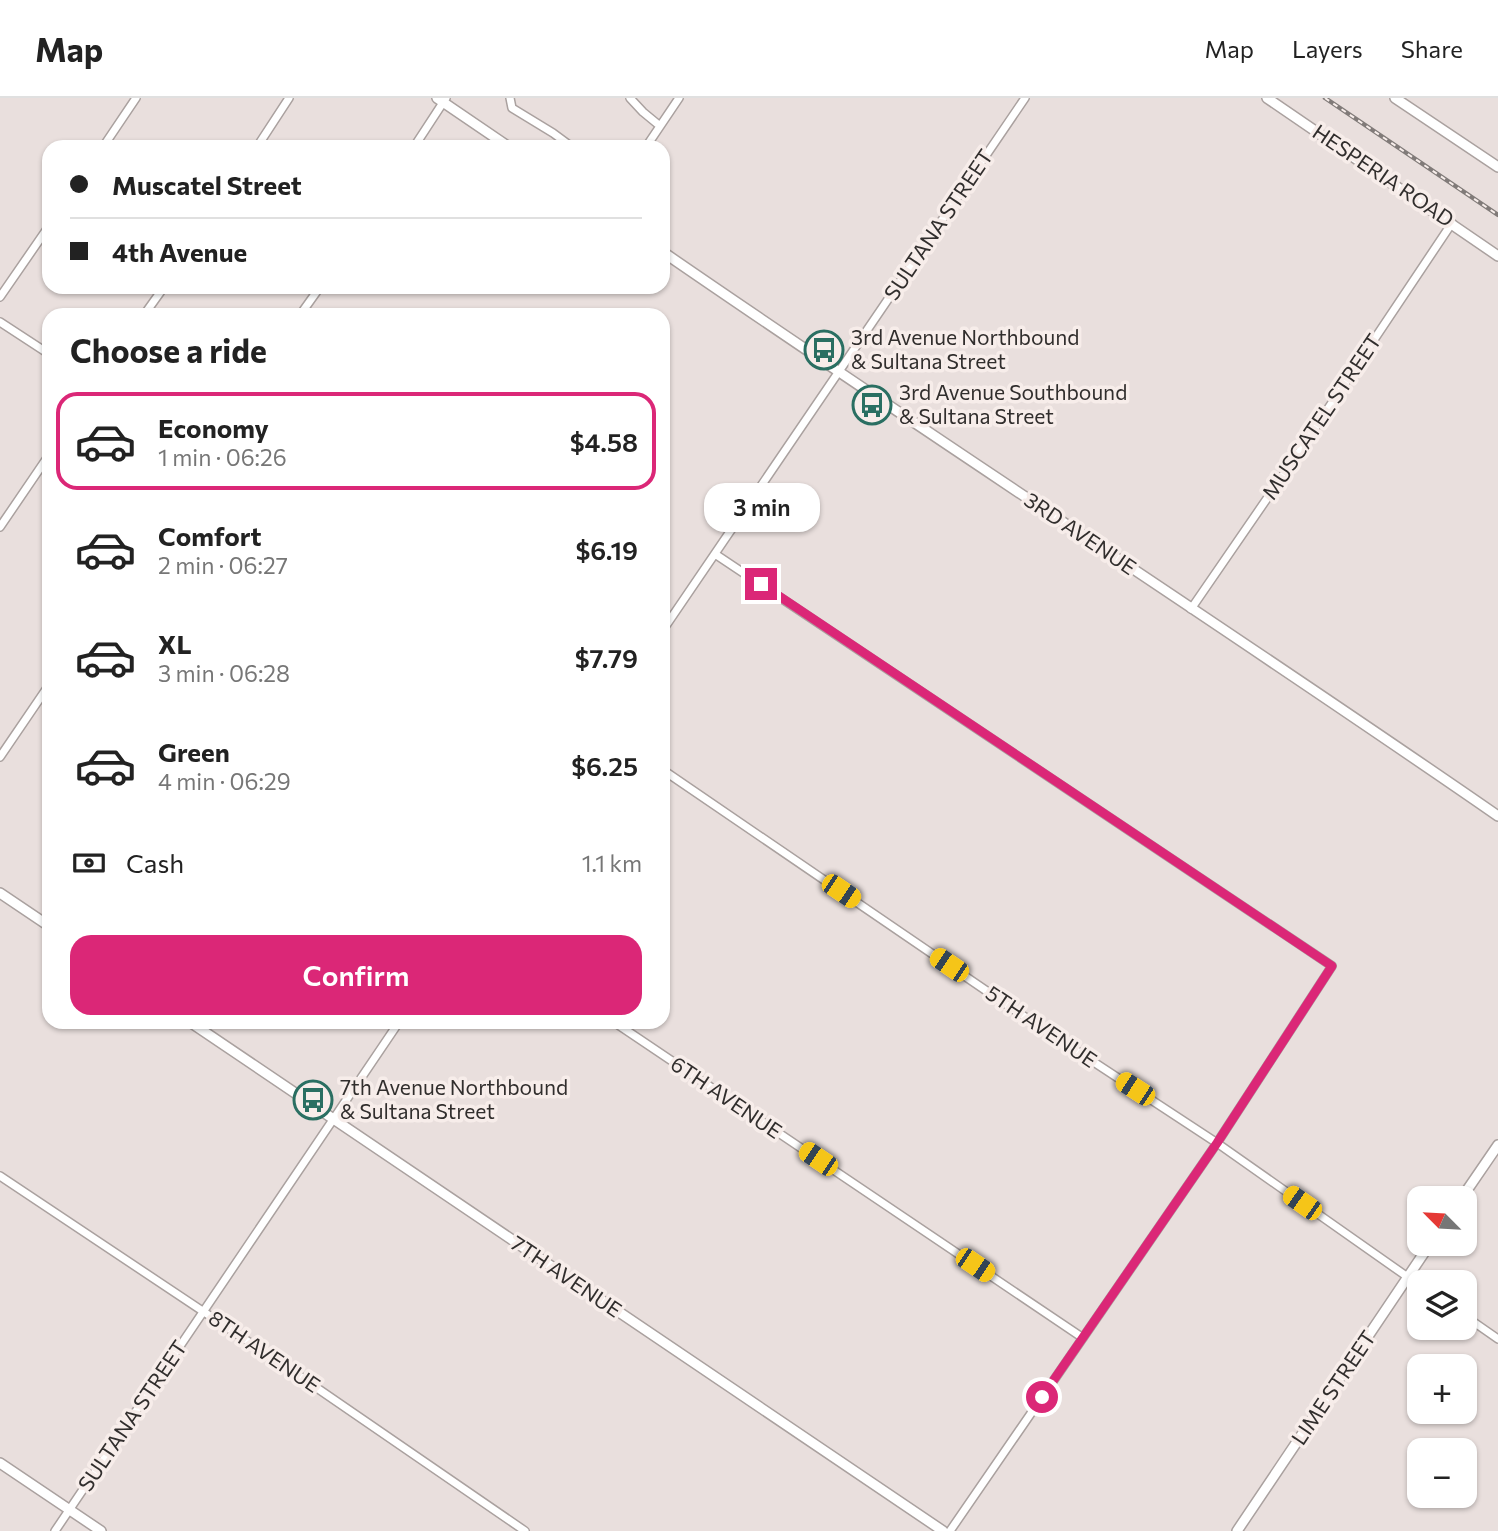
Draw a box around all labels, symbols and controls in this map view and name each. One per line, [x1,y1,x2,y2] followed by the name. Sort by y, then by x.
[35,28,103,69] text: Map
[1205,34,1254,63] text: Map
[1292,34,1363,63] text: Layers
[1401,34,1463,63] text: Share
[1309,118,1459,231] street label: HESPERIA ROAD
[878,144,997,304] street label: SULTANA STREET
[112,169,302,200] text: Muscatel Street
[112,236,247,267] text: 4th Avenue
[851,324,1079,373] place label: 3rd Avenue Northbound & Sultana Street
[803,329,845,371] bus stop icon: 3rd Avenue Northbound & Sultana Street
[1256,329,1386,504] street label: MUSCATEL STREET
[70,330,267,370] text: Choose a ride
[899,379,1127,428] place label: 3rd Avenue Southbound & Sultana Street
[851,384,893,426] bus stop icon: 3rd Avenue Southbound & Sultana Street
[74,410,137,473] icon: car
[158,412,269,443] text: Economy
[570,426,638,457] text: $4.58
[158,443,287,471] text: 1 min · 06:26
[703,482,819,532] callout: 3 min
[1020,486,1141,579] street label: 3RD AVENUE
[733,493,791,521] text: 3 min
[74,518,137,581] icon: car
[158,520,261,551] text: Comfort
[575,534,638,565] text: $6.19
[158,551,288,579] text: 2 min · 06:27
[745,568,777,600] route end
[74,626,137,689] icon: car
[158,628,192,659] text: XL
[575,642,638,673] text: $7.79
[158,659,290,687] text: 3 min · 06:28
[74,734,137,797] icon: car
[158,736,230,767] text: Green
[571,750,638,781] text: $6.25
[158,767,291,795] text: 4 min · 06:29
[70,844,108,882] icon: cash
[126,847,184,878] text: Cash
[582,849,642,877] text: 1.1 km
[818,871,865,911] car
[70,935,642,1015] button: Confirm
[926,945,973,985] car
[982,980,1102,1072] street label: 5TH AVENUE
[667,1050,787,1143] street label: 6TH AVENUE
[1112,1069,1159,1109] car
[340,1074,568,1123] place label: 7th Avenue Northbound & Sultana Street
[292,1079,334,1121] bus stop icon: 7th Avenue Northbound & Sultana Street
[795,1139,842,1179] car
[1279,1182,1326,1224] car
[1407,1186,1477,1256] north arrow
[1407,1186,1477,1508] map controls
[507,1230,627,1322] street label: 7TH AVENUE
[952,1245,999,1285] car
[1407,1270,1477,1340] button: layers
[204,1304,325,1397] street label: 8TH AVENUE
[1285,1325,1380,1449] street label: LIME STREET
[72,1335,191,1495] street label: SULTANA STREET
[1407,1354,1477,1424] button: +
[1026,1381,1058,1413] route start
[1407,1438,1477,1508] button: −

